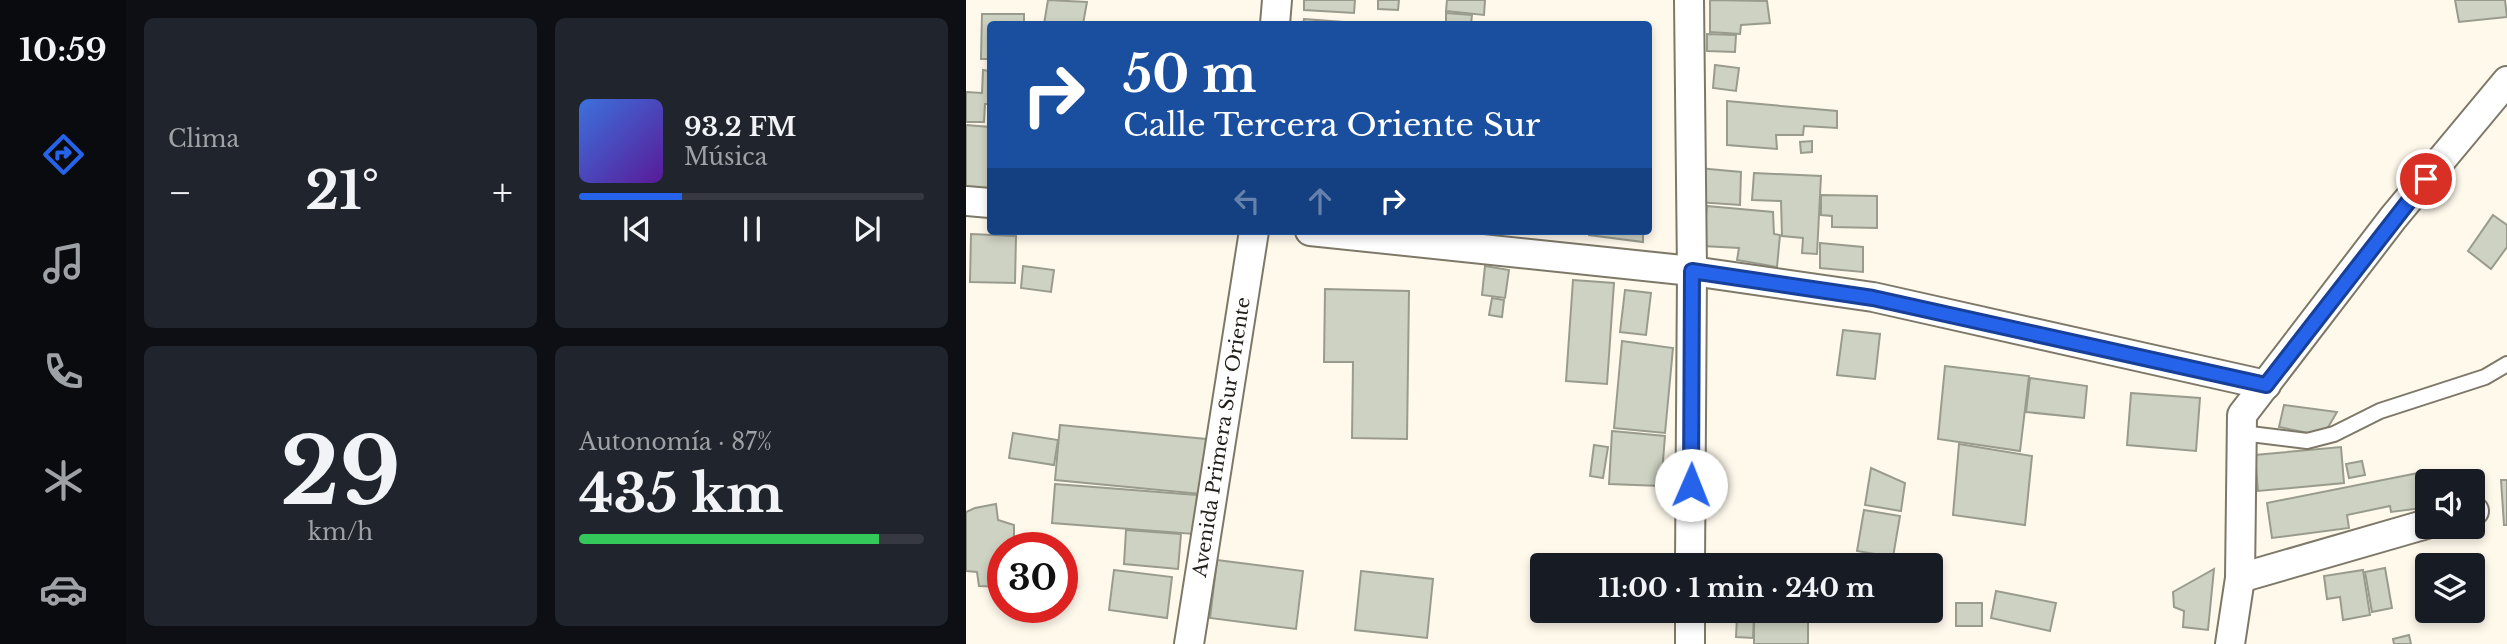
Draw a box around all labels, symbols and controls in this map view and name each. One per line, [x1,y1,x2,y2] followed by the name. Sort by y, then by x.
[19,30,107,70] text: 10:59
[1123,44,1256,105] text: 50 m
[1008,49,1099,140] icon: right
[1123,105,1540,145] text: Calle Tercera Oriente Sur
[684,111,796,143] text: 93.2 FM
[168,125,239,153] text: Clima
[39,130,88,179] icon: directions
[684,143,767,171] text: Música
[2396,149,2456,209] pin
[305,159,379,223] text: 21°
[2407,160,2445,198] icon: arrive
[168,169,192,216] text: −
[492,169,513,216] text: +
[1228,182,1266,220] icon: left
[1301,182,1339,220] icon: ahead
[1374,182,1412,220] icon: right
[618,210,656,248] icon: previous
[733,210,771,248] icon: pause
[848,210,886,248] icon: next
[39,239,88,288] icon: music
[1188,295,1255,580] street label: Avenida Primera Sur Oriente
[39,347,88,396] icon: phone
[280,416,401,529] text: 29
[579,428,772,456] text: Autonomía · 87%
[1654,448,1728,522] position arrow
[39,456,88,505] icon: climate
[579,462,783,526] text: 435 km
[2415,469,2485,623] map controls
[2415,469,2485,539] button: sound
[308,518,373,546] text: km/h
[987,532,1078,623] speed limit sign: 30
[2415,553,2485,623] button: layers
[39,565,88,614] icon: car
[1598,572,1875,604] text: 11:00 · 1 min · 240 m

